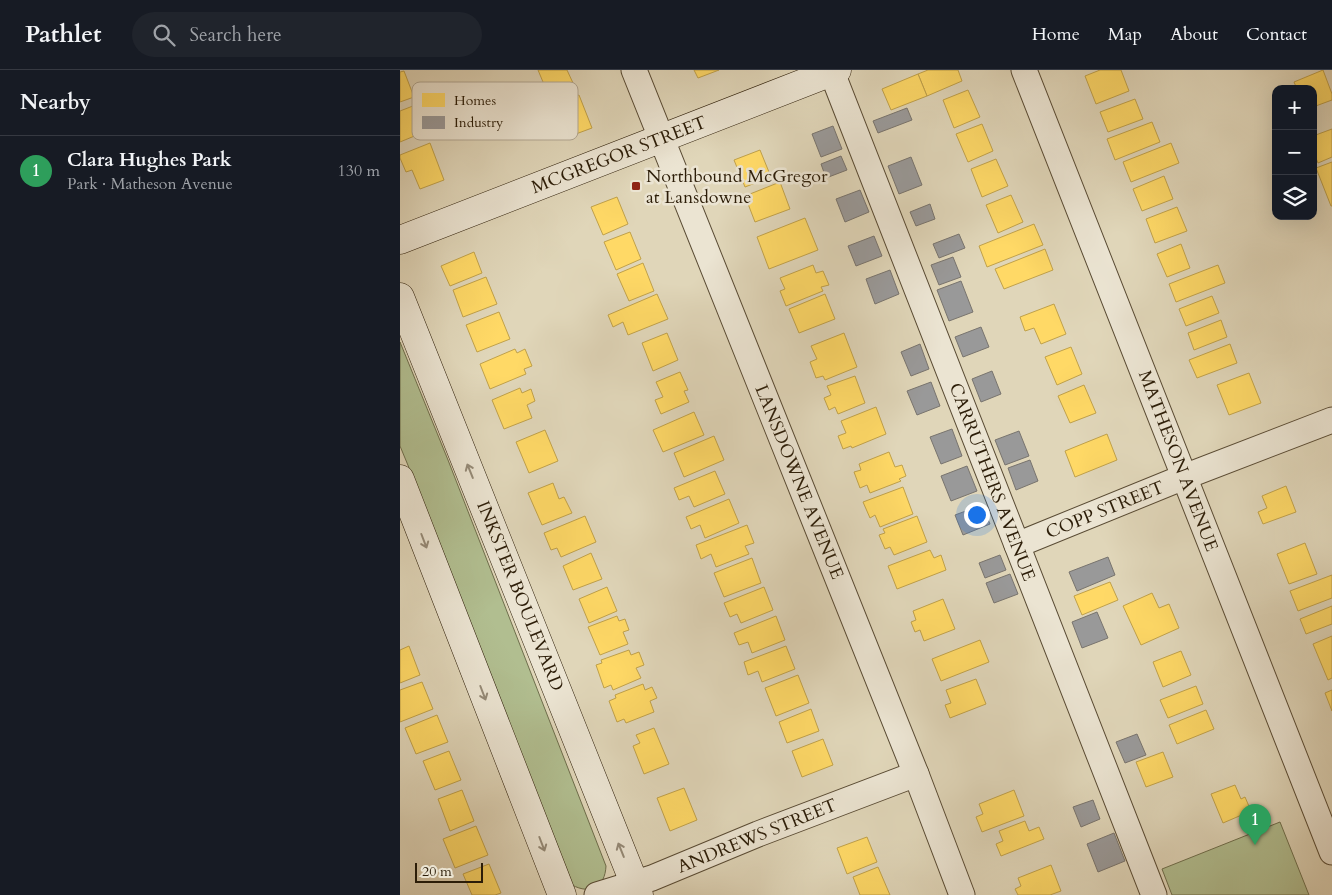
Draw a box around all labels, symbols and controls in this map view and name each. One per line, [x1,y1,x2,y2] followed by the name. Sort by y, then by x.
[132,12,482,57] search box
[25,18,102,51] text: Pathlet
[150,21,178,49] icon: search
[190,22,282,48] text: Search here
[1032,22,1080,47] text: Home
[1108,22,1142,47] text: Map
[1170,22,1218,47] text: About
[1246,22,1307,47] text: Contact
[412,82,578,140] legend
[1272,85,1317,220] map controls
[1272,85,1317,130] button: +
[20,88,91,117] text: Nearby
[454,91,496,110] text: Homes
[528,110,710,200] street label: MCGREGOR STREET
[454,113,504,132] text: Industry
[1272,130,1317,175] button: −
[67,147,232,173] text: Clara Hughes Park
[32,160,40,182] text: 1
[338,160,380,182] text: 130 m
[646,164,828,210] place label: Northbound McGregor at Lansdowne
[67,173,233,195] text: Park · Matheson Avenue
[1272,175,1317,220] button: layers
[630,180,642,192] marker: Northbound McGregor at Lansdowne
[1132,367,1224,555] street label: MATHESON AVENUE
[943,379,1041,585] street label: CARRUTHERS AVENUE
[749,381,849,583] street label: LANSDOWNE AVENUE
[464,464,474,479] one-way arrow
[1042,475,1168,545] street label: COPP STREET
[470,497,570,695] street label: INKSTER BOULEVARD
[964,502,990,528] your location
[420,533,429,548] one-way arrow
[479,685,488,700] one-way arrow
[673,793,841,879] street label: ANDREWS STREET
[1239,804,1271,845] pin: 1
[538,836,547,851] one-way arrow
[616,842,625,858] one-way arrow
[415,860,482,883] scale bar
[422,862,452,881] text: 20 m

